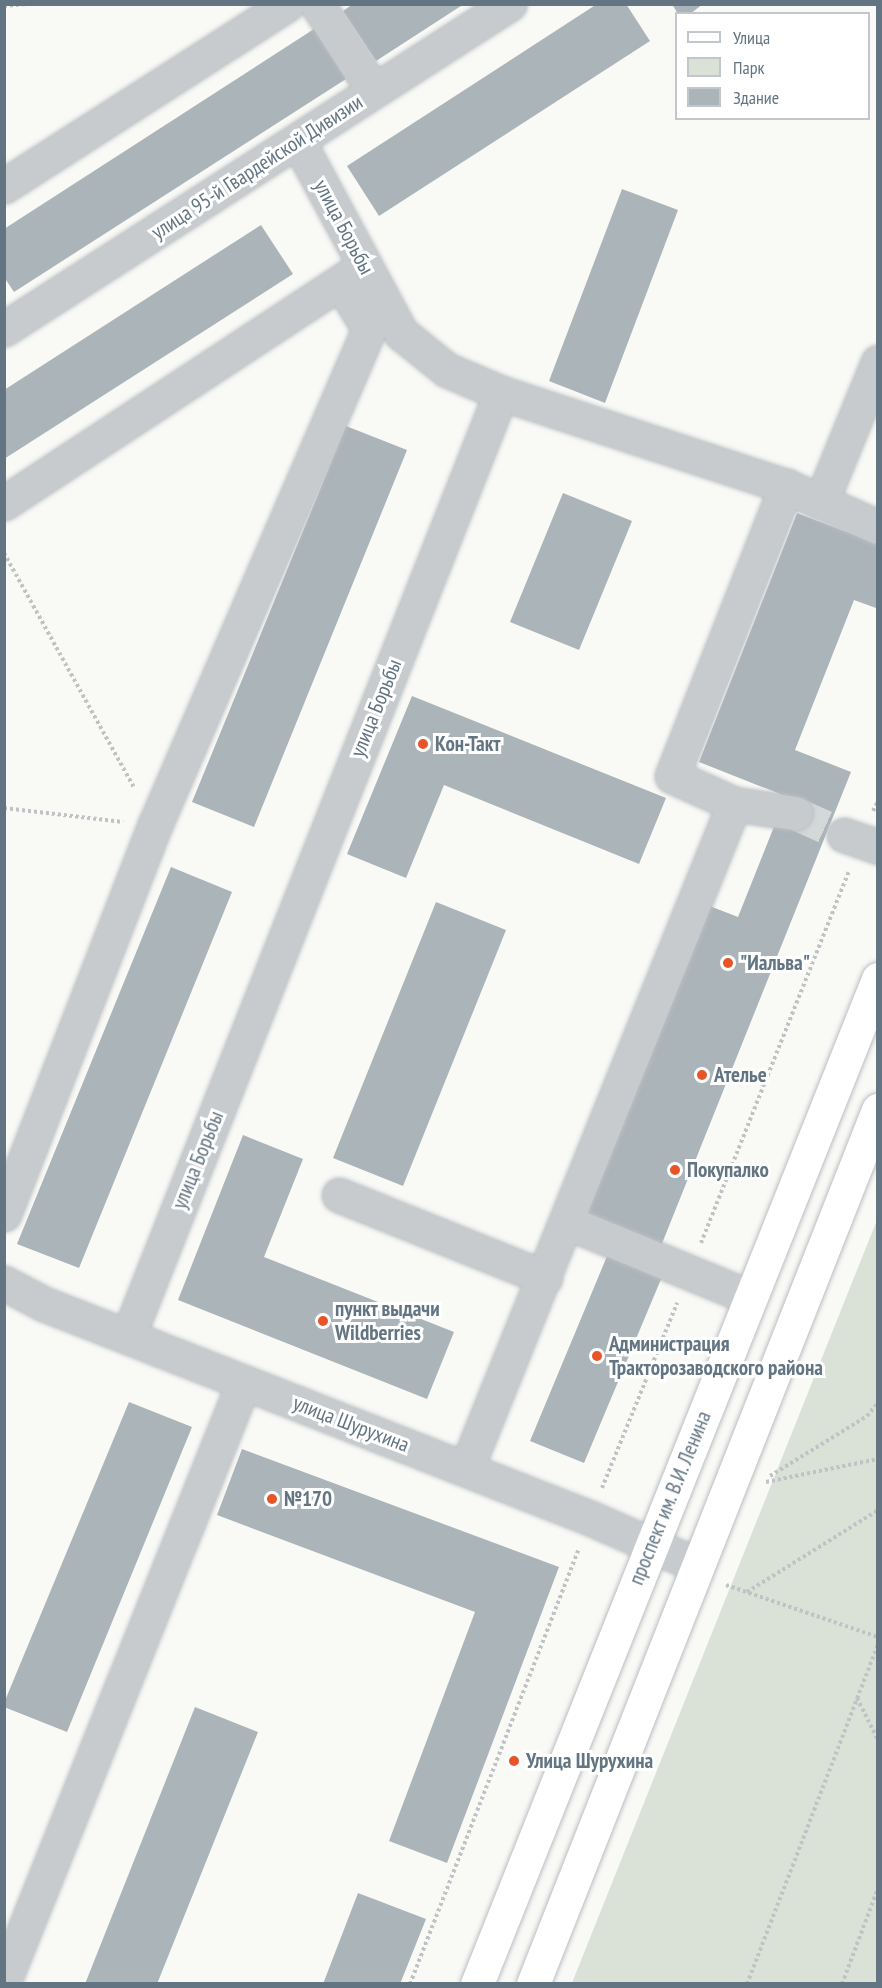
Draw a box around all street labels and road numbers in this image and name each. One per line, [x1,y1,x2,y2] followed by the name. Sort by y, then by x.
[146,89,368,245] street label: улица 95-й Гвардейской Дивизии
[309,175,379,279] street label: улица Борьбы
[345,655,407,761] street label: улица Борьбы
[167,1107,229,1213] street label: улица Борьбы
[289,1390,413,1458] street label: улица Шурухина
[623,1406,717,1590] street label: проспект им. В.И. Ленина

